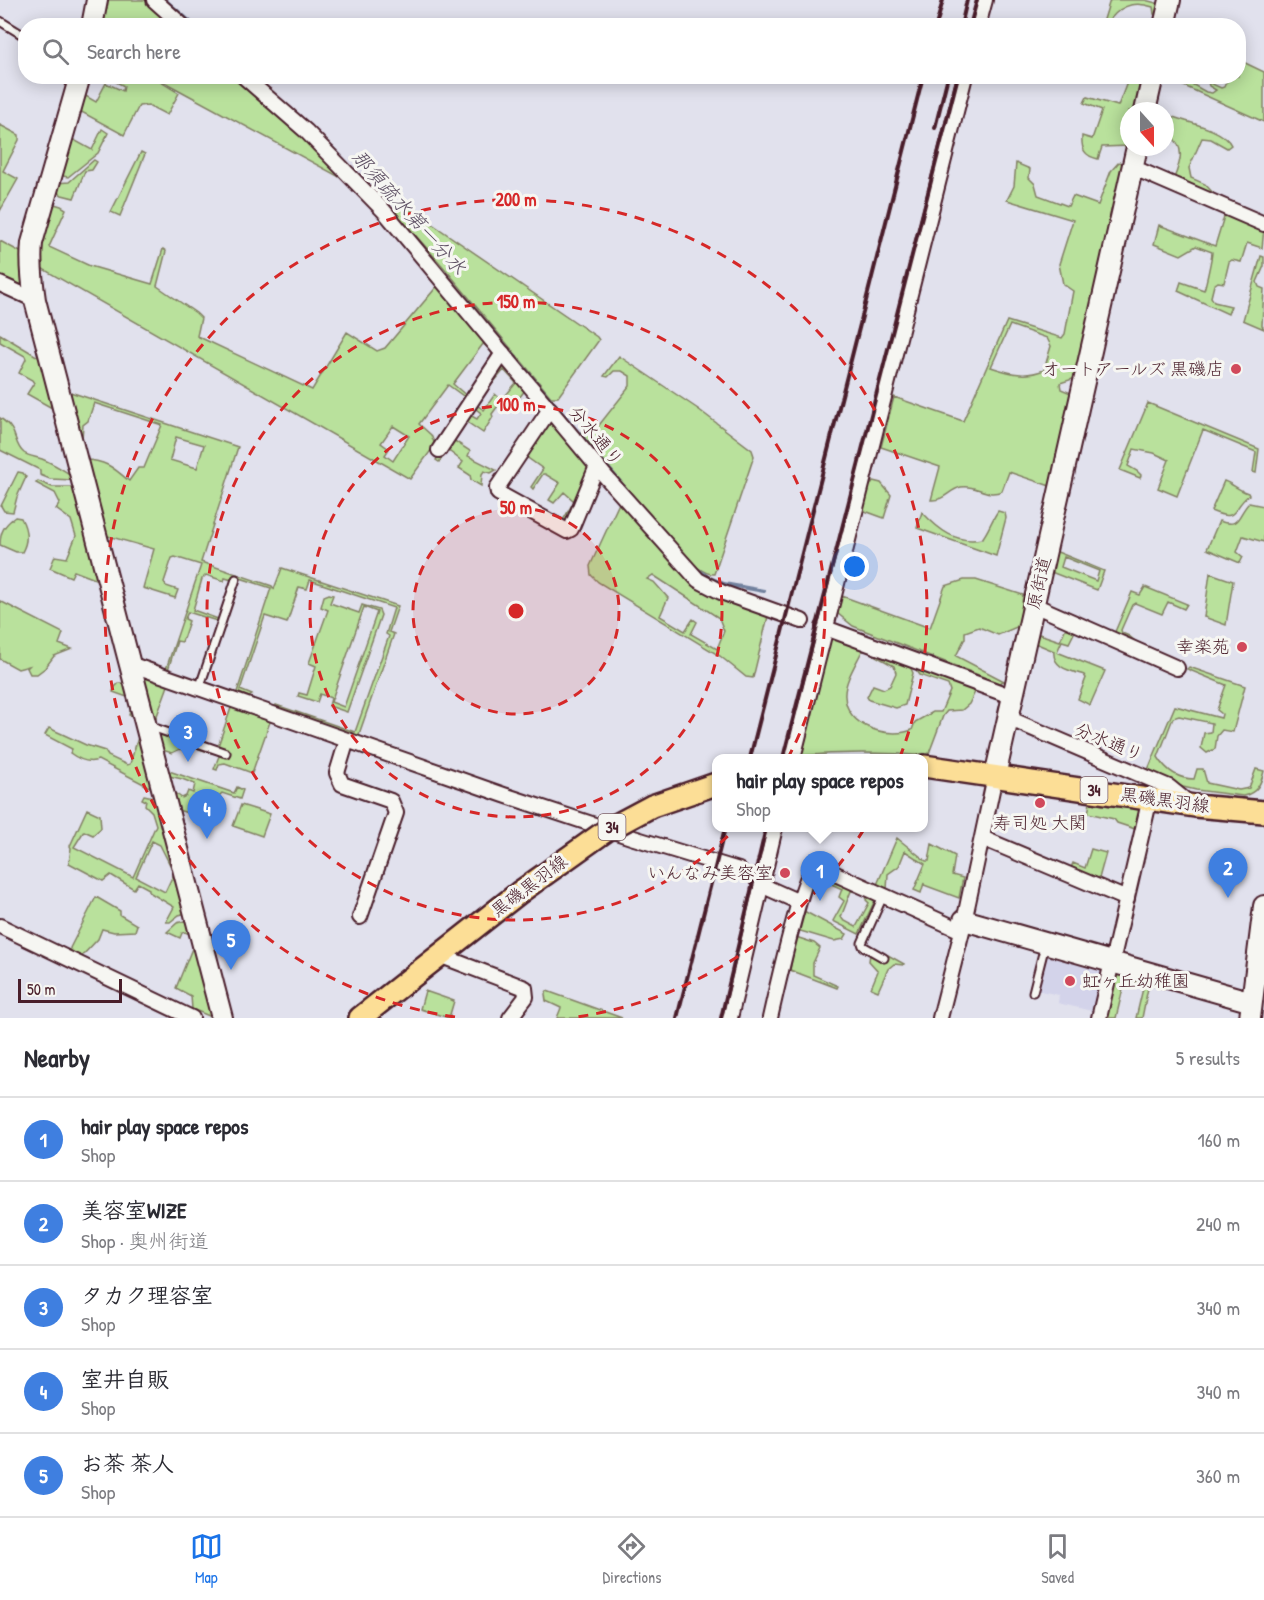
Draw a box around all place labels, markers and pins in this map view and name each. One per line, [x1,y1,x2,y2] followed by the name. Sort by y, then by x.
[1042,356,1224,381] place label: オートアールズ 黒磯店
[1229,362,1243,376] marker: オートアールズ 黒磯店
[506,601,526,621] centre of rings
[1176,634,1230,659] place label: 幸楽苑
[1235,640,1249,654] marker: 幸楽苑
[168,712,207,762] pin: 3
[188,790,226,839] pin: 4
[1033,796,1047,810] marker: 寿司処 大関
[993,810,1087,835] place label: 寿司処 大関
[1208,848,1248,898] pin: 2
[800,852,840,901] pin: 1
[647,860,773,885] place label: いんなみ美容室
[778,866,792,880] marker: いんなみ美容室
[212,920,250,970] pin: 5
[1082,968,1190,993] place label: 虹ヶ丘幼稚園
[1063,974,1077,988] marker: 虹ヶ丘幼稚園

